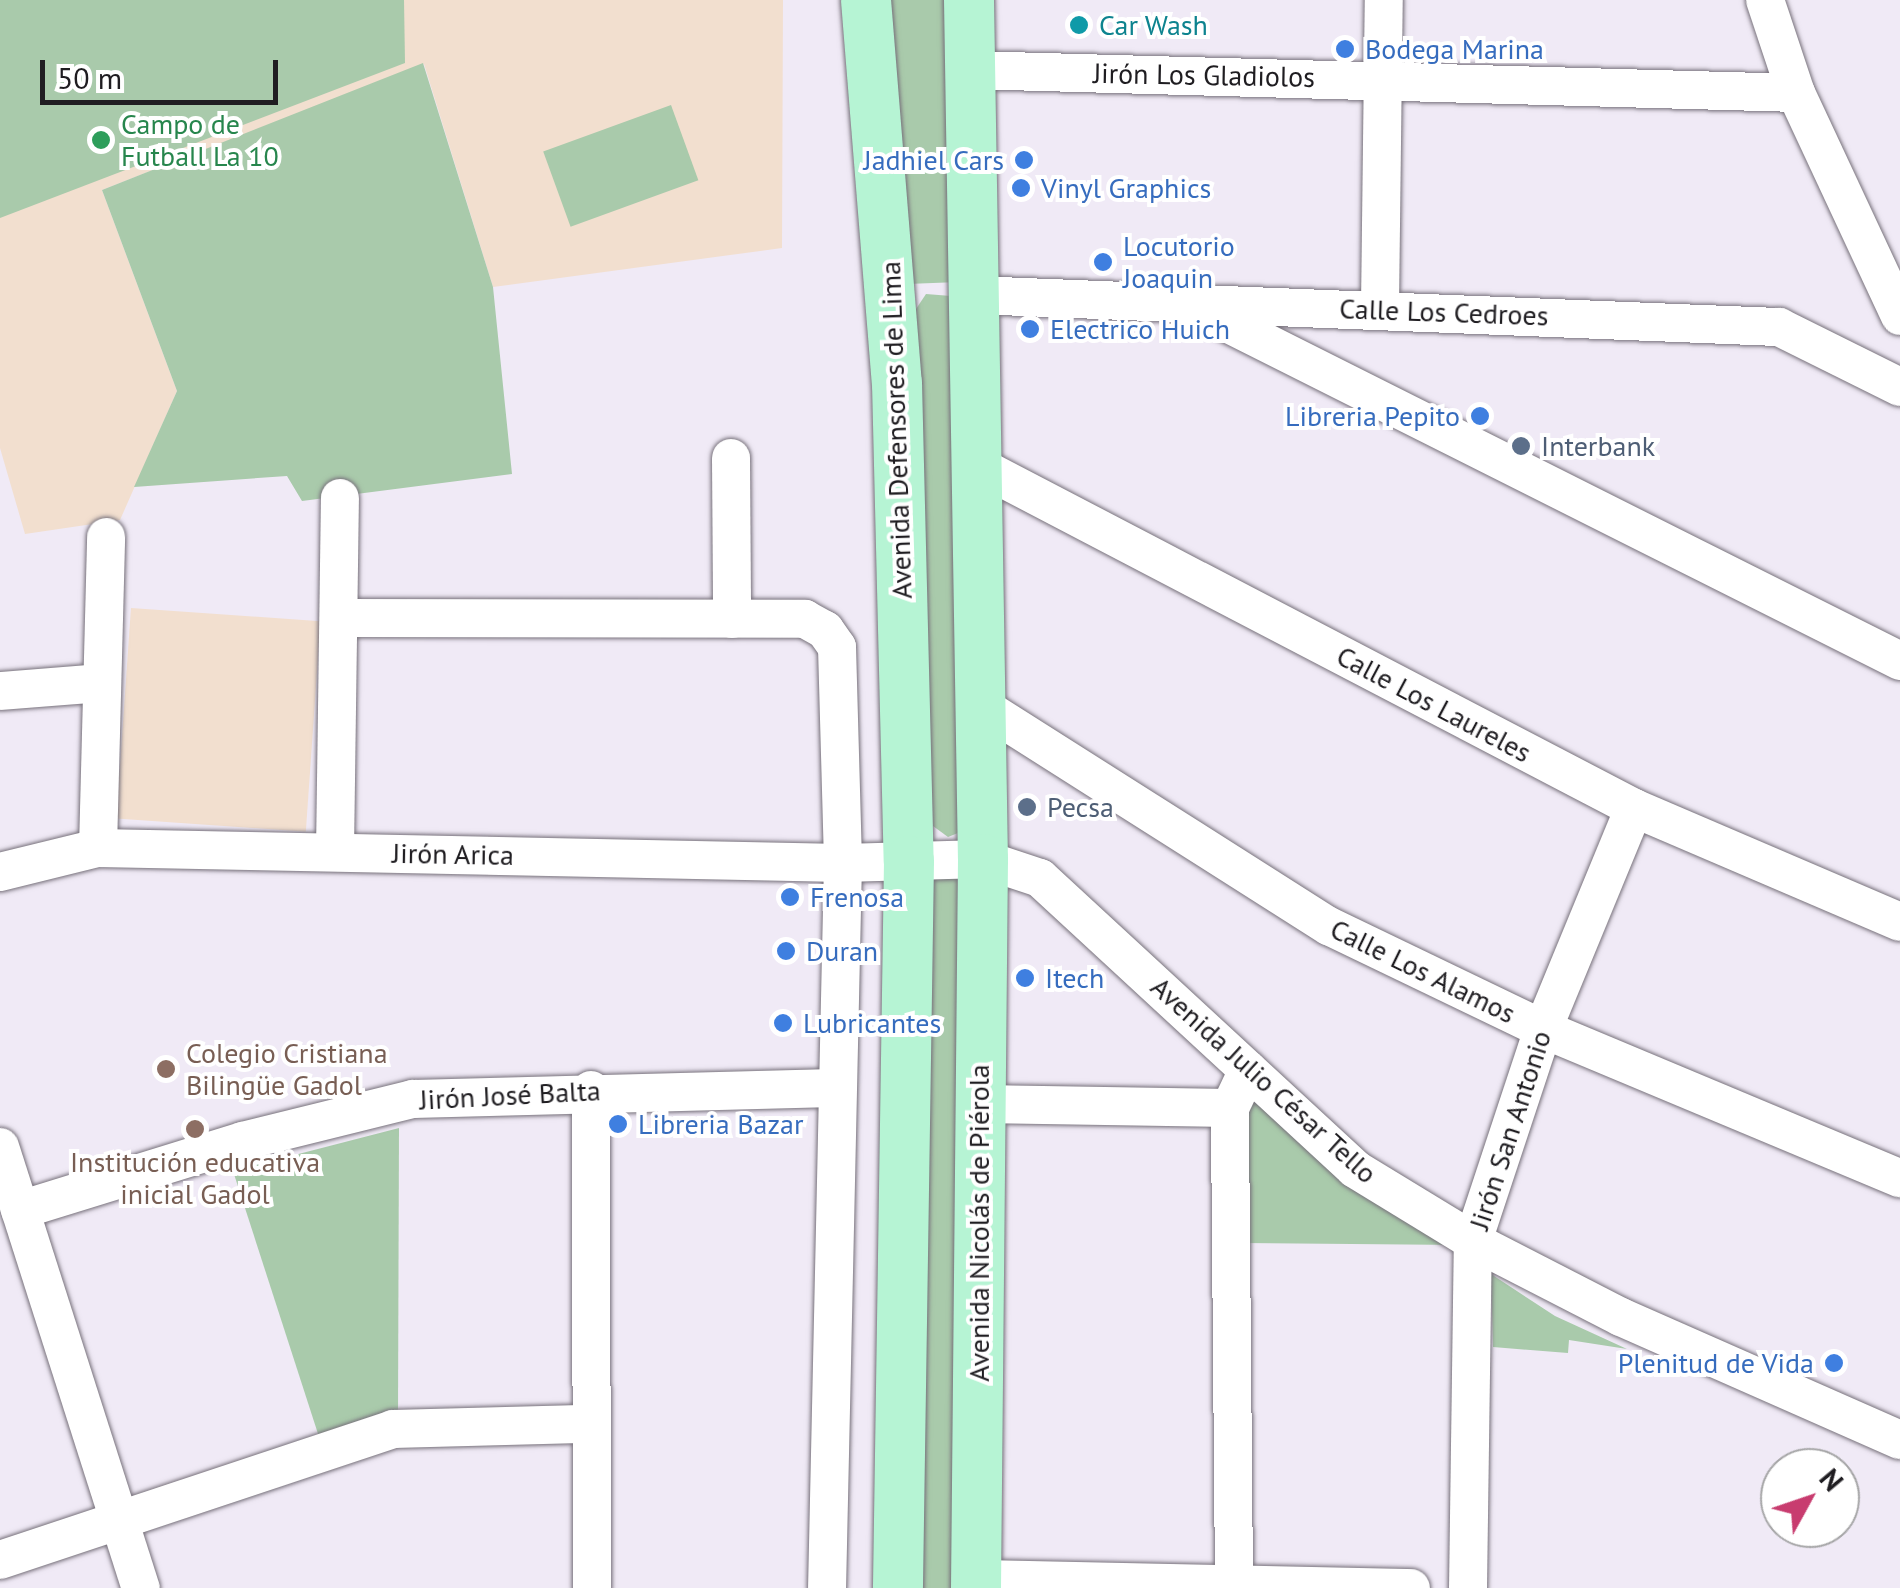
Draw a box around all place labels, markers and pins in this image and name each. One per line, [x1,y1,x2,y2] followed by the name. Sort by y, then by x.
[1099,8,1208,42] place label: Car Wash
[1068,14,1090,36] marker: Car Wash
[1365,32,1544,66] place label: Bodega Marina
[1334,38,1356,60] marker: Bodega Marina
[121,107,279,173] place label: Campo de Futball La 10
[90,129,112,151] marker: Campo de Futball La 10
[863,143,1004,177] place label: Jadhiel Cars
[1013,149,1035,171] marker: Jadhiel Cars
[1041,171,1211,205] place label: Vinyl Graphics
[1010,177,1032,199] marker: Vinyl Graphics
[1123,229,1235,295] place label: Locutorio Joaquin
[1092,251,1114,273] marker: Locutorio Joaquin
[1050,312,1230,346] place label: Electrico Huich
[1019,318,1041,340] marker: Electrico Huich
[1285,399,1460,433] place label: Libreria Pepito
[1469,405,1491,427] marker: Libreria Pepito
[1541,429,1655,463] place label: Interbank
[1510,435,1532,457] marker: Interbank
[1047,790,1114,824] place label: Pecsa
[1016,796,1038,818] marker: Pecsa
[810,880,904,914] place label: Frenosa
[779,886,801,908] marker: Frenosa
[806,934,878,968] place label: Duran
[775,940,797,962] marker: Duran
[1045,961,1104,995] place label: Itech
[1014,967,1036,989] marker: Itech
[803,1006,941,1040] place label: Lubricantes
[772,1012,794,1034] marker: Lubricantes
[186,1036,388,1102] place label: Colegio Cristiana Bilingüe Gadol
[155,1058,177,1080] marker: Colegio Cristiana Bilingüe Gadol
[638,1107,803,1141] place label: Libreria Bazar
[607,1113,629,1135] marker: Libreria Bazar
[184,1118,206,1140] marker: Institución educativa inicial Gadol
[70,1145,320,1211] place label: Institución educativa inicial Gadol
[1617,1346,1814,1380] place label: Plenitud de Vida
[1823,1352,1845,1374] marker: Plenitud de Vida

